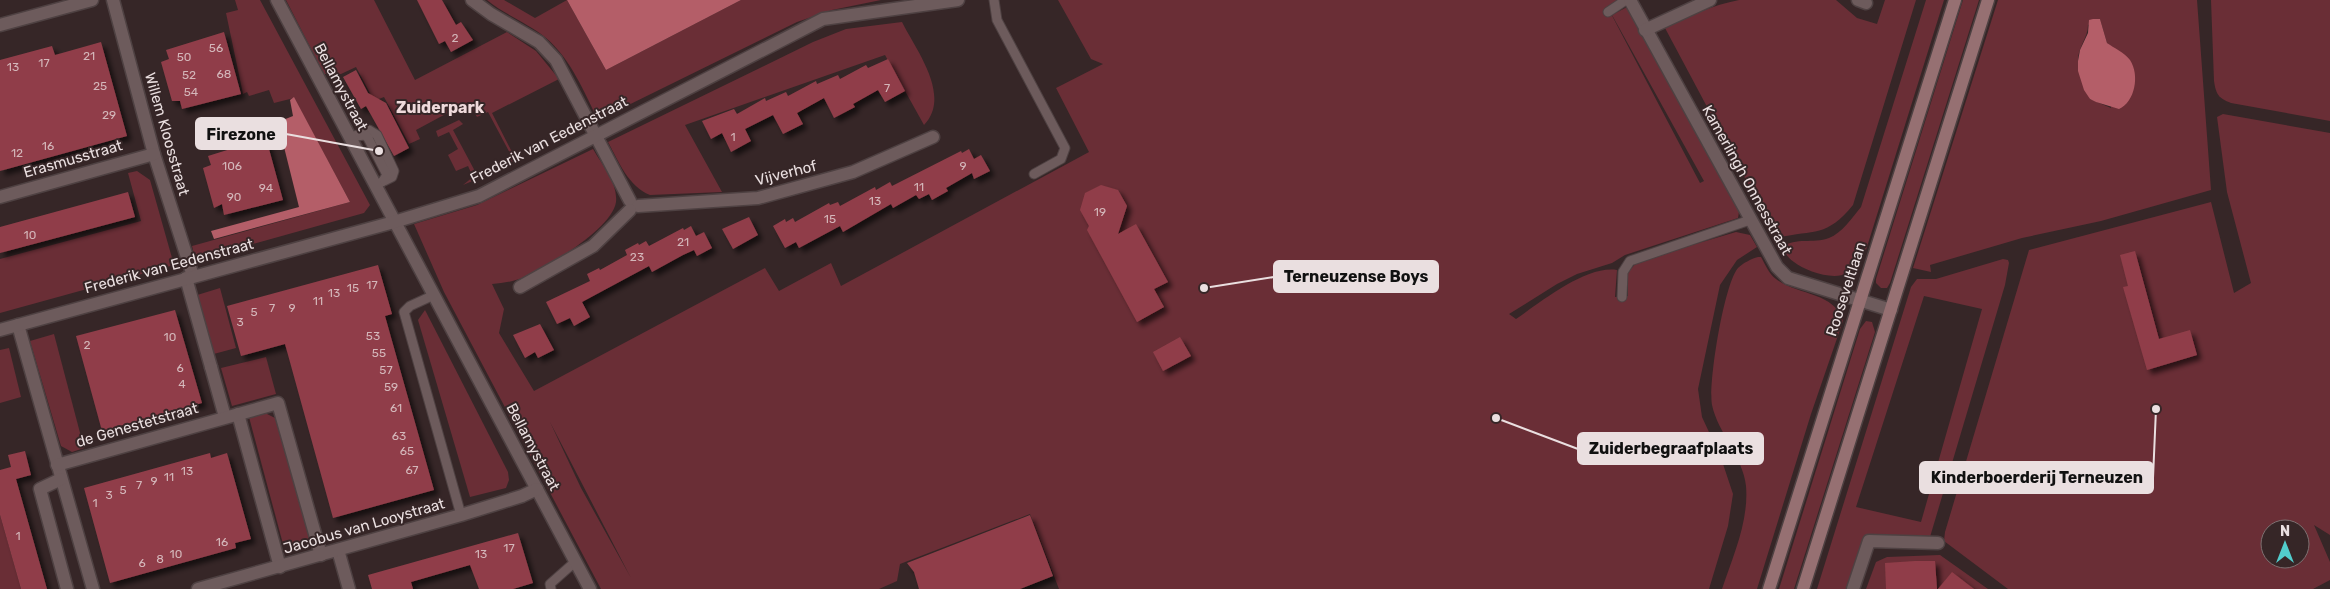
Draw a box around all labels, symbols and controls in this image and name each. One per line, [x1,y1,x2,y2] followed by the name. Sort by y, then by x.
[451,31,459,45] house number: 2
[310,40,372,134] street label: Bellamystraat
[209,41,223,55] house number: 56
[83,49,95,63] house number: 21
[177,50,191,64] house number: 50
[38,56,50,70] house number: 17
[7,60,19,74] house number: 13
[217,67,231,81] house number: 68
[182,68,196,82] house number: 52
[141,70,193,198] street label: Willem Kloosstraat
[93,79,107,93] house number: 25
[884,81,890,95] house number: 7
[184,85,199,99] house number: 54
[467,92,631,188] street label: Frederik van Eedenstraat
[396,98,485,117] district label: Zuiderpark
[1698,102,1796,258] street label: Kamerlingh Onnesstraat
[102,108,116,122] house number: 29
[196,118,286,149] callout: Firezone
[206,125,276,144] text: Firezone
[730,130,736,144] house number: 1
[21,136,125,182] street label: Erasmusstraat
[42,139,54,153] house number: 16
[11,146,23,160] house number: 12
[753,157,819,189] street label: Vijverhof
[222,159,242,173] house number: 106
[959,159,967,173] house number: 9
[914,180,924,194] house number: 11
[259,181,274,195] house number: 94
[227,190,241,204] house number: 90
[869,194,881,208] house number: 13
[1094,205,1106,219] house number: 19
[824,212,836,226] house number: 15
[24,228,36,242] house number: 10
[82,235,256,297] street label: Frederik van Eedenstraat
[677,235,689,249] house number: 21
[1822,240,1870,338] street label: Rooseveltlaan
[630,250,644,264] house number: 23
[1274,261,1438,292] callout: Terneuzense Boys
[1284,267,1428,286] text: Terneuzense Boys
[366,278,378,292] house number: 17
[347,281,359,295] house number: 15
[328,286,340,300] house number: 13
[313,294,323,308] house number: 11
[269,301,275,315] house number: 7
[288,301,296,315] house number: 9
[250,305,258,319] house number: 5
[236,315,244,329] house number: 3
[366,329,380,343] house number: 53
[164,330,176,344] house number: 10
[83,338,91,352] house number: 2
[372,346,386,360] house number: 55
[176,361,184,375] house number: 6
[379,363,393,377] house number: 57
[178,377,186,391] house number: 4
[384,380,398,394] house number: 59
[74,399,200,451] street label: de Genestetstraat
[502,400,564,494] street label: Bellamystraat
[390,401,402,415] house number: 61
[392,429,406,443] house number: 63
[1578,433,1763,464] callout: Zuiderbegraafplaats
[1589,439,1753,458] text: Zuiderbegraafplaats
[400,444,414,458] house number: 65
[1920,462,2153,493] callout: Kinderboerderij Terneuzen
[405,463,419,477] house number: 67
[181,464,193,478] house number: 13
[1931,468,2143,487] text: Kinderboerderij Terneuzen
[164,470,174,484] house number: 11
[150,474,158,488] house number: 9
[136,478,142,492] house number: 7
[119,483,127,497] house number: 5
[105,488,113,502] house number: 3
[281,494,447,558] street label: Jacobus van Looystraat
[92,496,98,510] house number: 1
[2260,519,2310,569] north arrow
[2280,523,2290,540] text: N
[15,529,21,543] house number: 1
[216,535,228,549] house number: 16
[503,541,515,555] house number: 17
[170,547,182,561] house number: 10
[475,547,487,561] house number: 13
[156,552,164,566] house number: 8
[138,556,146,570] house number: 6

